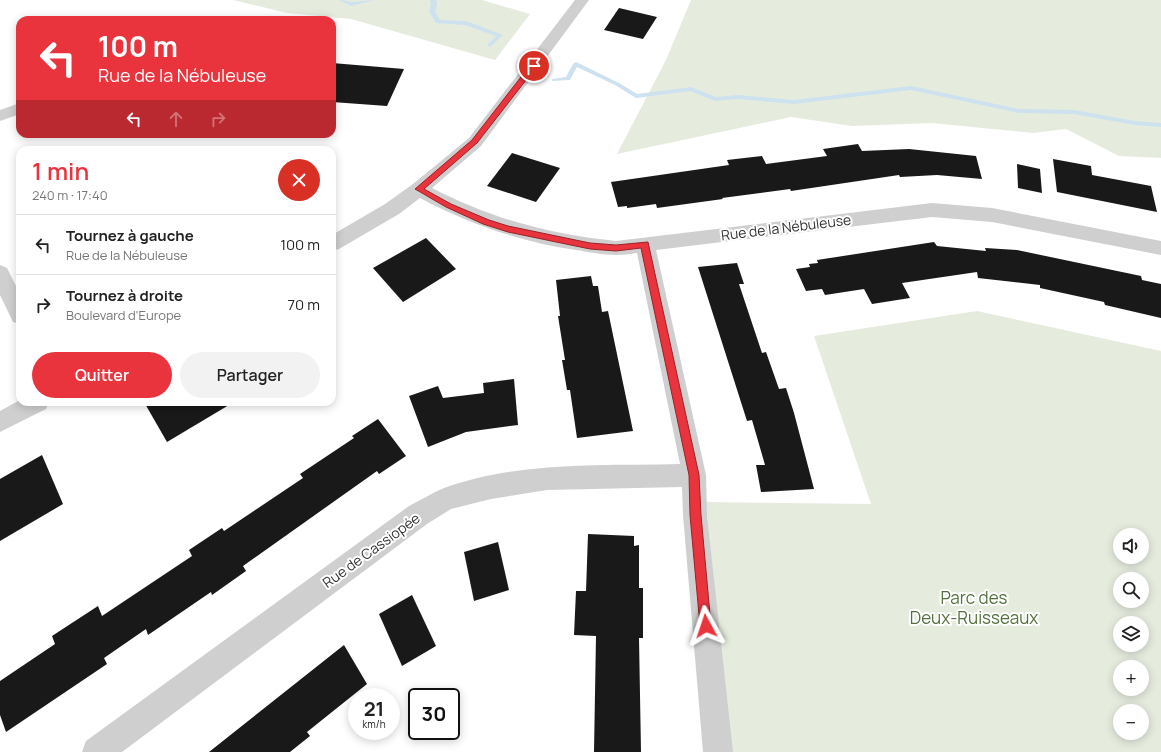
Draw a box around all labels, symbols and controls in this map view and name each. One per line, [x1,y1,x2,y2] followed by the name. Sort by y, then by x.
[98,27,178,65] text: 100 m
[32,32,84,84] icon: left
[517,49,551,83] pin
[523,55,545,77] icon: arrive
[98,63,266,87] text: Rue de la Nébuleuse
[123,108,145,130] icon: left
[165,108,187,130] icon: ahead
[207,108,229,130] icon: right
[32,154,89,187] text: 1 min
[278,159,320,201] button: close
[32,186,108,204] text: 240 m · 17:40
[720,210,852,244] street label: Rue de la Nébuleuse
[66,225,194,246] text: Tournez à gauche
[32,234,54,256] icon: left
[280,234,320,255] text: 100 m
[66,246,188,264] text: Rue de la Nébuleuse
[66,285,183,306] text: Tournez à droite
[32,294,54,316] icon: right
[288,294,320,315] text: 70 m
[66,306,181,324] text: Boulevard d'Europe
[32,352,172,398] button: Quitter
[180,352,320,398] button: Partager
[318,508,424,592] street label: Rue de Cassiopée
[1113,528,1149,740] map controls
[1113,528,1149,564] button: sound
[1113,572,1149,608] button: search
[910,586,1038,629] park label: Parc des Deux-Ruisseaux
[685,605,727,647] position arrow
[1113,616,1149,652] button: layers
[1113,660,1149,696] button: +
[408,688,460,740] speed limit sign: 30
[364,695,384,722] text: 21
[1113,704,1149,740] button: −
[362,717,386,731] text: km/h

